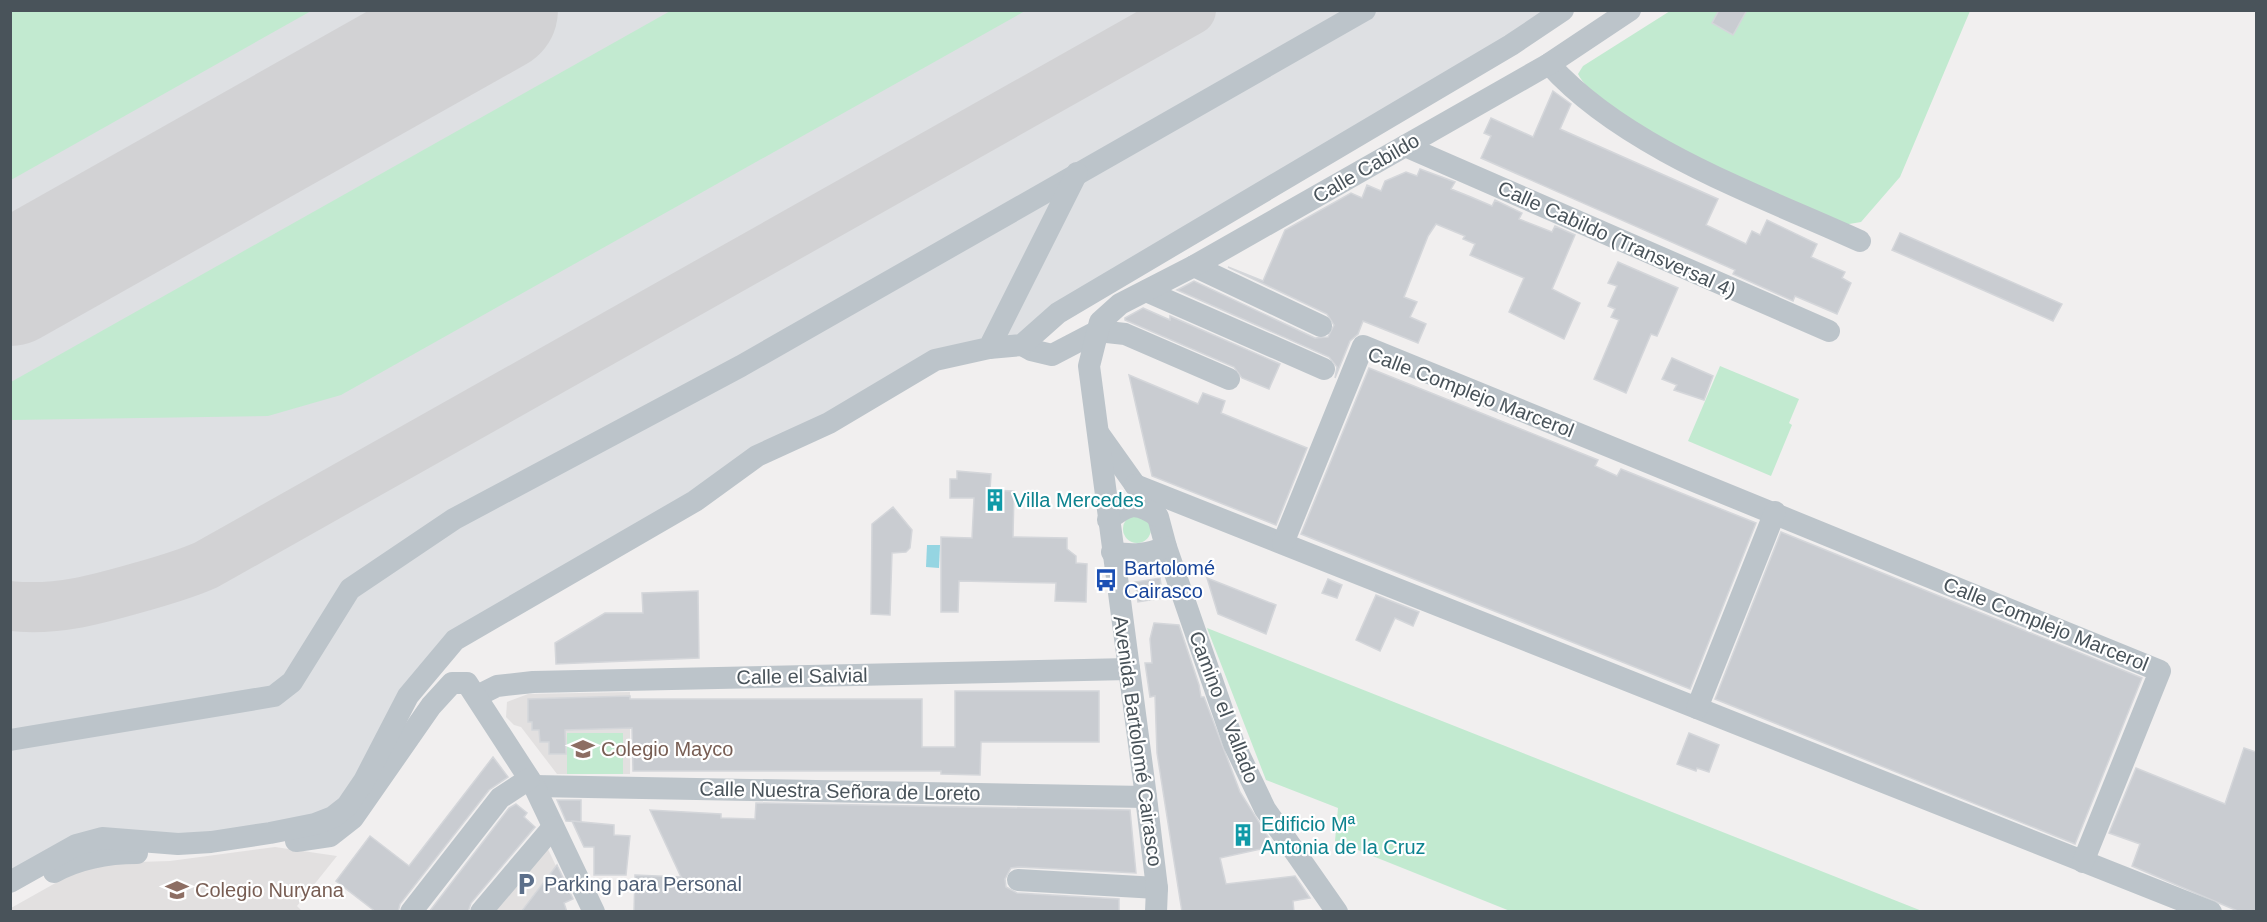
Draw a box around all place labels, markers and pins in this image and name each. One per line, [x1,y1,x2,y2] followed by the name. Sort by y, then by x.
[982,487,1008,513] building icon: Villa Mercedes
[1013,489,1144,511] place label: Villa Mercedes
[1124,557,1215,602] place label: Bartolomé Cairasco
[1093,567,1119,593] bus stop icon: Bartolomé Cairasco
[570,736,596,762] school or university icon: Colegio Mayco
[601,738,733,760] place label: Colegio Mayco
[1261,813,1426,858] place label: Edificio Mª Antonia de la Cruz
[1230,822,1256,848] building icon: Edificio Mª Antonia de la Cruz
[513,871,539,897] parking icon: Parking para Personal
[544,873,742,895] place label: Parking para Personal
[164,877,190,903] school or university icon: Colegio Nuryana
[195,879,345,901] place label: Colegio Nuryana

